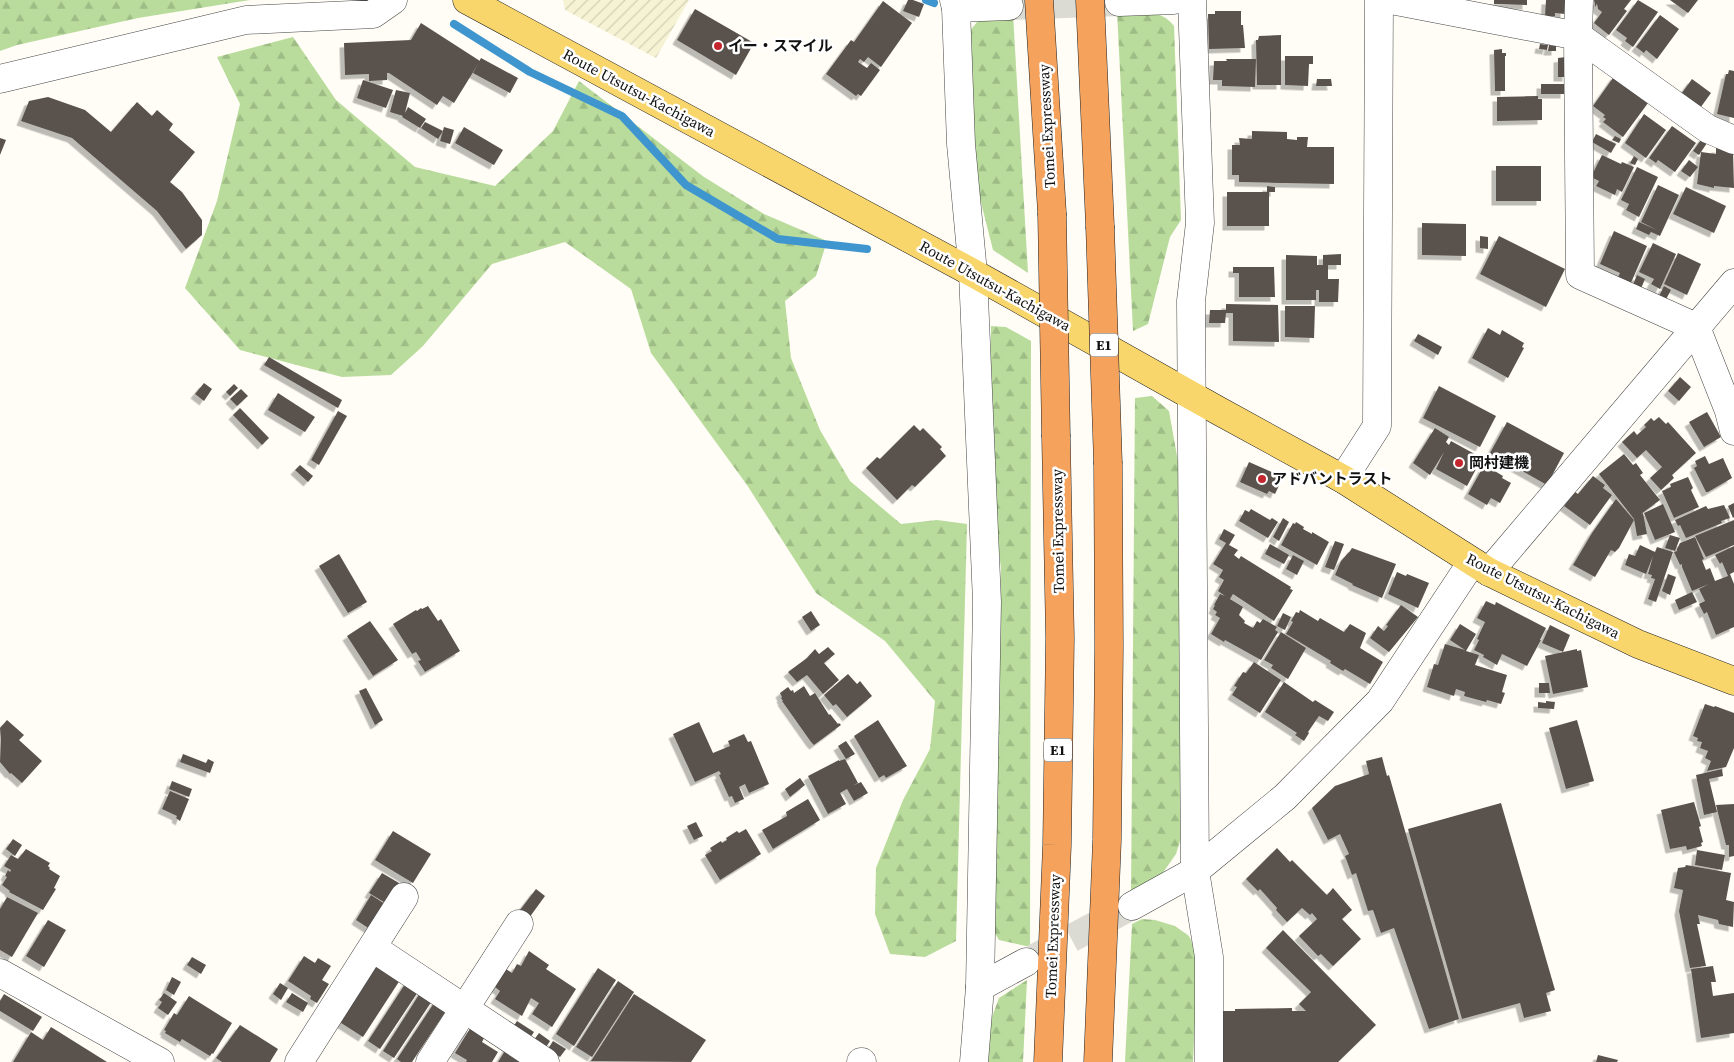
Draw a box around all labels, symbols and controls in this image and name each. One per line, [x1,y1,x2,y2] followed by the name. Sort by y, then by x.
[728,35,833,56] place label: イー・スマイル
[712,40,724,52] marker: イー・スマイル
[559,43,719,142] street label: Route Utsutsu-Kachigawa
[1033,63,1060,188] street label: Tomei Expressway
[916,235,1075,336] street label: Route Utsutsu-Kachigawa
[1090,334,1118,356] road number: E1
[1469,452,1529,473] place label: 岡村建機
[1453,457,1465,469] marker: 岡村建機
[1272,468,1392,489] place label: アドバントラスト
[1046,469,1069,593] street label: Tomei Expressway
[1256,473,1268,485] marker: アドバントラスト
[1463,548,1624,644] street label: Route Utsutsu-Kachigawa
[1044,738,1072,762] road number: E1
[1040,873,1065,998] street label: Tomei Expressway

